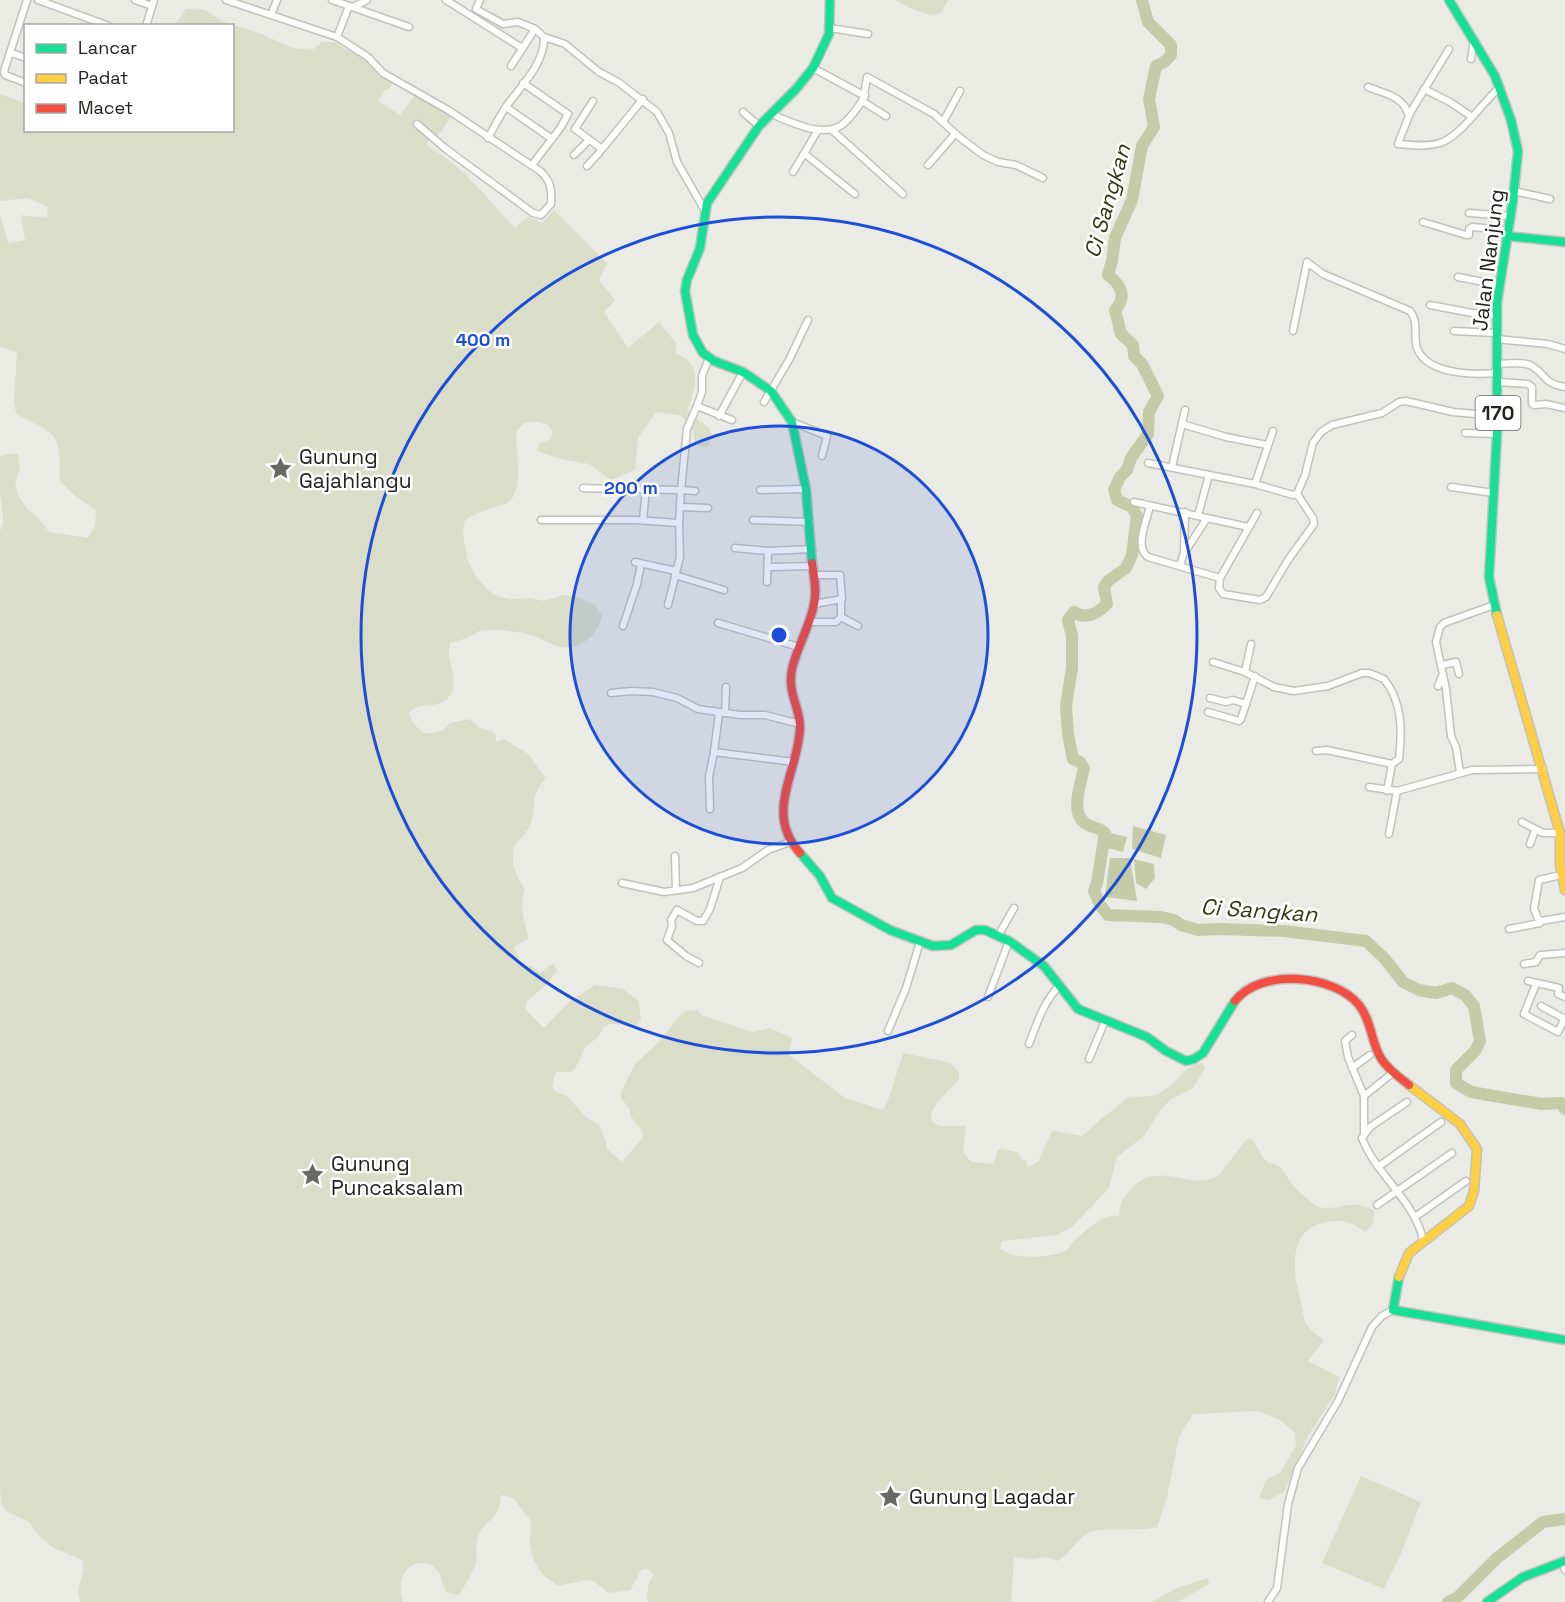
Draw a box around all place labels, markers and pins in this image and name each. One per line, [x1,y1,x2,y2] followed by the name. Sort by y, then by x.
[299,443,412,494] place label: Gunung Gajahlangu
[268,455,294,481] place icon: Gunung Gajahlangu
[769,625,789,645] centre of rings
[331,1150,463,1201] place label: Gunung Puncaksalam
[300,1162,326,1188] place icon: Gunung Puncaksalam
[878,1483,904,1509] place icon: Gunung Lagadar
[909,1483,1075,1510] place label: Gunung Lagadar

